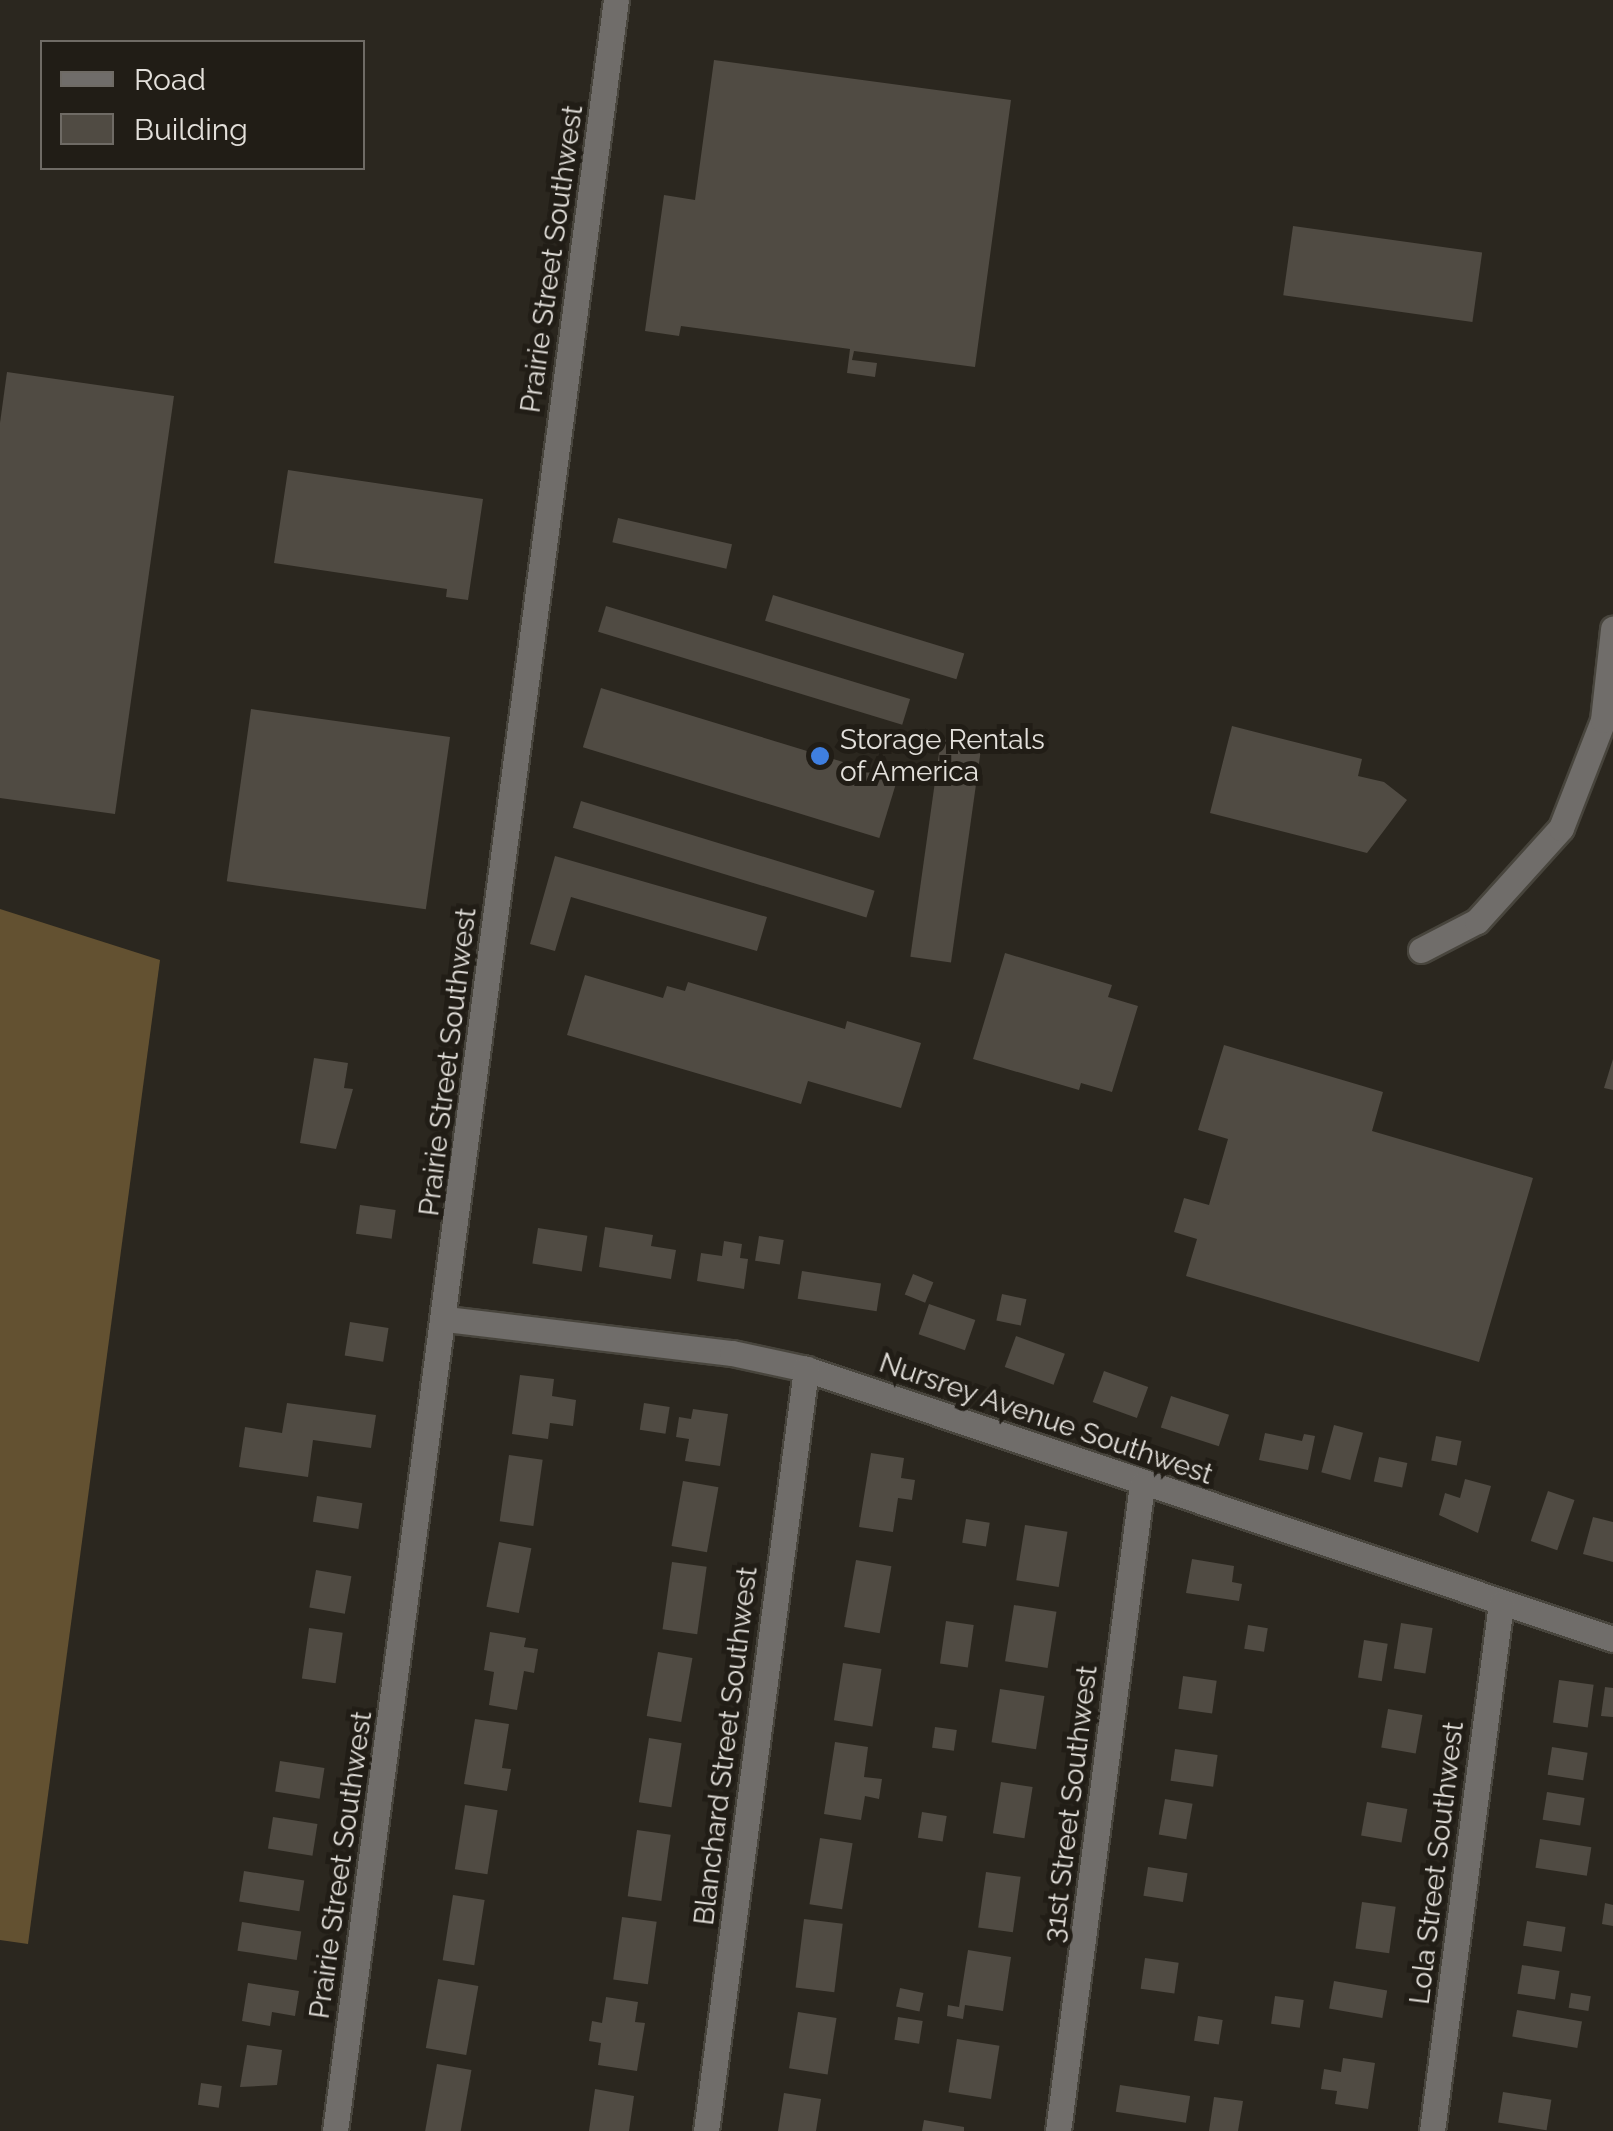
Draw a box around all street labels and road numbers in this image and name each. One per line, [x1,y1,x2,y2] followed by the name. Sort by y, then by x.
[514,103,590,415] street label: Prairie Street Southwest
[412,906,484,1218] street label: Prairie Street Southwest
[874,1346,1218,1492] street label: Nursrey Avenue Southwest
[687,1565,765,1927] street label: Blanchard Street Southwest
[1037,1663,1105,1945] street label: 31st Street Southwest
[303,1709,379,2021] street label: Prairie Street Southwest
[1403,1720,1471,2006] street label: Lola Street Southwest

